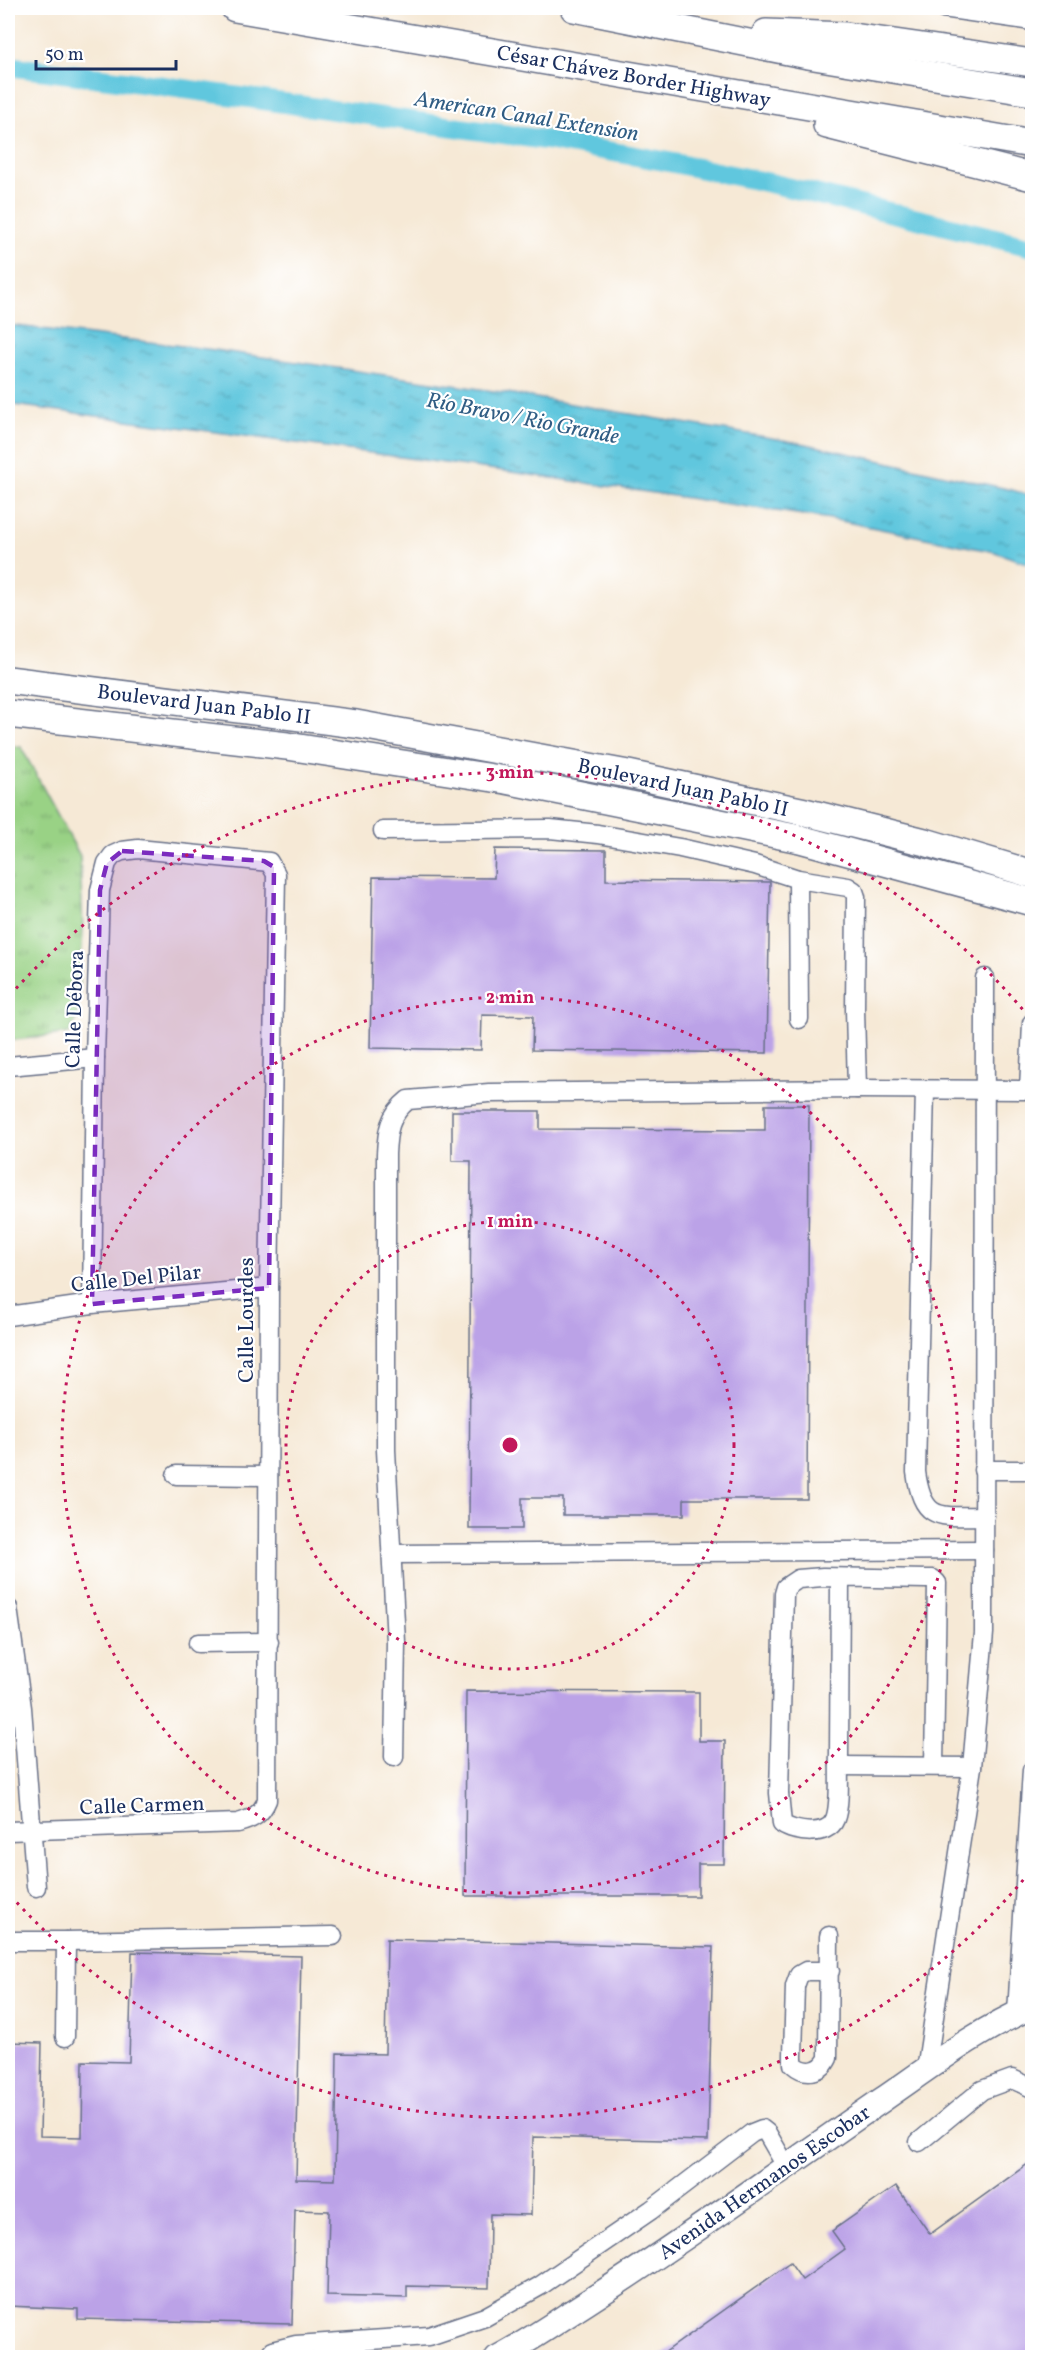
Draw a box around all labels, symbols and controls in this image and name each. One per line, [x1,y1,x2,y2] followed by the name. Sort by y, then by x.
[36,33,176,71] scale bar
[495,39,774,116] street label: César Chávez Border Highway
[45,43,84,68] text: 50 m
[411,84,641,150] water label: American Canal Extension
[424,386,621,453] water label: Río Bravo / Rio Grande
[95,678,312,733] street label: Boulevard Juan Pablo II
[575,752,791,825] street label: Boulevard Juan Pablo II
[486,761,534,786] text: 3 min
[59,950,92,1069] street label: Calle Débora
[486,986,534,1011] text: 2 min
[487,1210,533,1235] text: 1 min
[233,1257,262,1383] street label: Calle Lourdes
[70,1258,203,1301] street label: Calle Del Pilar
[500,1435,520,1455] centre of rings
[79,1790,205,1823] street label: Calle Carmen
[653,2099,877,2268] street label: Avenida Hermanos Escobar

